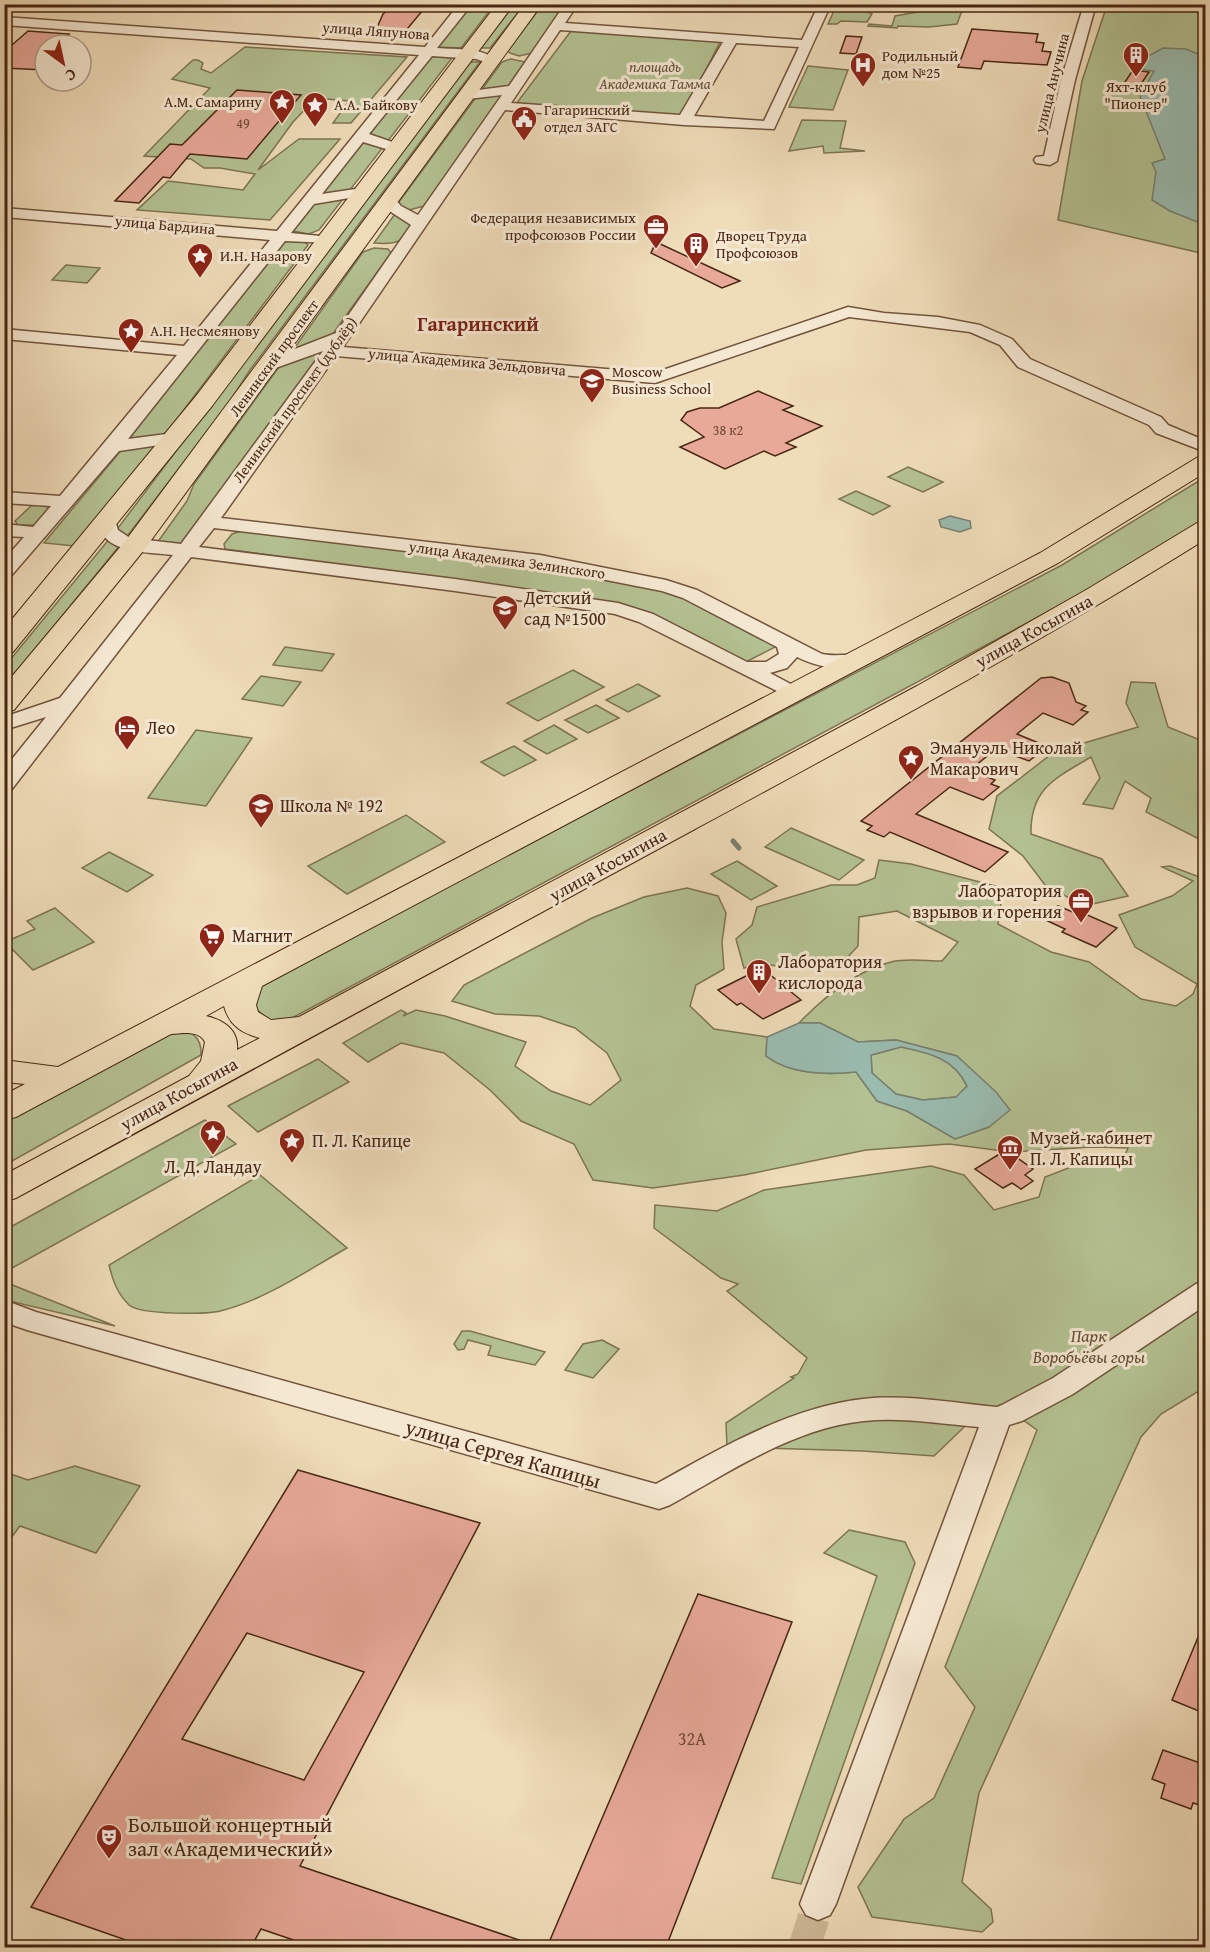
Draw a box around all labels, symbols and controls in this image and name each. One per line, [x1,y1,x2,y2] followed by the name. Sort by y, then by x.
[321,16,431,45] street label: улица Ляпунова
[1029,30,1074,136] street label: улица Анучина
[33,33,93,93] north arrow
[1121,40,1151,78] building icon: Яхт-клуб "Пионер"
[882,45,958,83] place label: Родильный дом №25
[848,50,878,88] hospital icon: Родильный дом №25
[598,56,711,94] park label: площадь Академика Тамма
[61,63,81,88] text: С
[1104,76,1168,114] place label: Яхт-клуб "Пионер"
[267,87,297,125] place icon: А.М. Самарину
[300,90,330,128] place icon: А.А. Байкову
[164,91,262,112] place label: А.М. Самарину
[334,94,418,115] place label: А.А. Байкову
[544,99,630,137] place label: Гагаринский отдел ЗАГС
[509,104,539,142] public building icon: Гагаринский отдел ЗАГС
[236,113,250,133] house number: 49
[470,207,636,245] place label: Федерация независимых профсоюзов России
[113,210,217,239] street label: улица Бардина
[641,212,671,250] office icon: Федерация независимых профсоюзов России
[715,225,808,263] place label: Дворец Труда Профсоюзов
[681,230,711,268] building icon: Дворец Труда Профсоюзов
[185,241,215,279] place icon: И.Н. Назарову
[220,245,312,266] place label: И.Н. Назарову
[224,294,324,421] street label: Ленинский проспект
[417,309,539,338] district label: Гагаринский
[227,313,362,487] street label: Ленинский проспект (дублёр)
[116,316,146,354] place icon: А.Н. Несмеянову
[150,320,260,341] place label: А.Н. Несмеянову
[366,342,568,381] street label: улица Академика Зельдовича
[612,361,711,399] place label: Moscow Business School
[577,366,607,404] school or university icon: Moscow Business School
[713,420,743,440] house number: 38 к2
[407,535,607,584] street label: улица Академика Зелинского
[523,584,606,632] place label: Детский сад №1500
[969,587,1098,675] street label: улица Косыгина
[490,593,520,631] school or university icon: Детский сад №1500
[112,713,142,751] hotel icon: Лео
[146,714,175,741] place label: Лео
[930,734,1083,782] place label: Эмануэль Николай Макарович
[896,743,926,781] place icon: Эмануэль Николай Макарович
[246,791,276,829] school or university icon: Школа № 192
[280,792,383,819] place label: Школа № 192
[543,821,672,909] street label: улица Косыгина
[912,877,1062,925] place label: Лаборатория взрывов и горения
[1066,886,1096,924] office icon: Лаборатория взрывов и горения
[197,921,227,959] supermarket icon: Магнит
[232,922,292,949] place label: Магнит
[778,948,882,996] place label: Лаборатория кислорода
[744,957,774,995] building icon: Лаборатория кислорода
[114,1050,243,1138] street label: улица Косыгина
[198,1118,228,1156] place icon: Л. Д. Ландау
[1030,1124,1152,1172] place label: Музей-кабинет П. Л. Капицы
[277,1126,307,1164] place icon: П. Л. Капице
[312,1127,411,1154] place label: П. Л. Капице
[995,1133,1025,1171] museum icon: Музей-кабинет П. Л. Капицы
[164,1153,262,1180] place label: Л. Д. Ландау
[1032,1322,1145,1370] park label: Парк Воробьёвы горы
[401,1411,605,1496] street label: улица Сергея Капицы
[678,1725,706,1752] house number: 32А
[128,1809,333,1864] place label: Большой концертный зал «Академический»
[94,1822,124,1860] theatre icon: Большой концертный зал «Академический»

